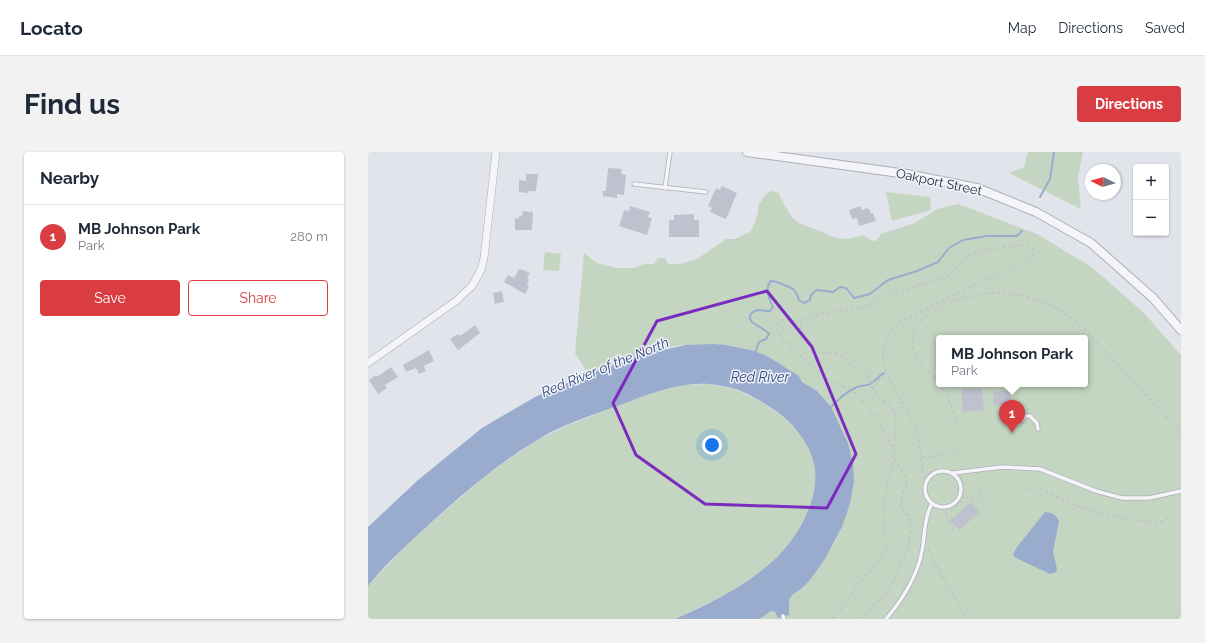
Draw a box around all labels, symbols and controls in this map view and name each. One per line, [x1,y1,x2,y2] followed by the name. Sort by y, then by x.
[20,17,83,39] text: Locato
[1008,20,1036,36] text: Map
[1058,20,1123,36] text: Directions
[1145,20,1185,36] text: Saved
[1077,86,1181,122] button: Directions
[24,88,120,121] text: Find us
[1085,164,1121,200] north arrow
[1133,164,1169,236] map controls
[1133,164,1169,200] button: +
[895,166,984,199] street label: Oakport Street
[40,168,99,188] text: Nearby
[1133,200,1169,236] button: −
[78,220,200,238] text: MB Johnson Park
[50,229,56,244] text: 1
[290,229,328,244] text: 280 m
[78,238,105,253] text: Park
[40,280,180,316] button: Save
[188,280,328,316] button: Share
[539,334,671,400] water label: Red River of the North
[936,335,1088,387] popup
[951,345,1073,363] text: MB Johnson Park
[951,363,978,378] text: Park
[731,369,791,385] water label: Red River
[999,400,1025,433] pin: 1
[702,435,722,455] your location

